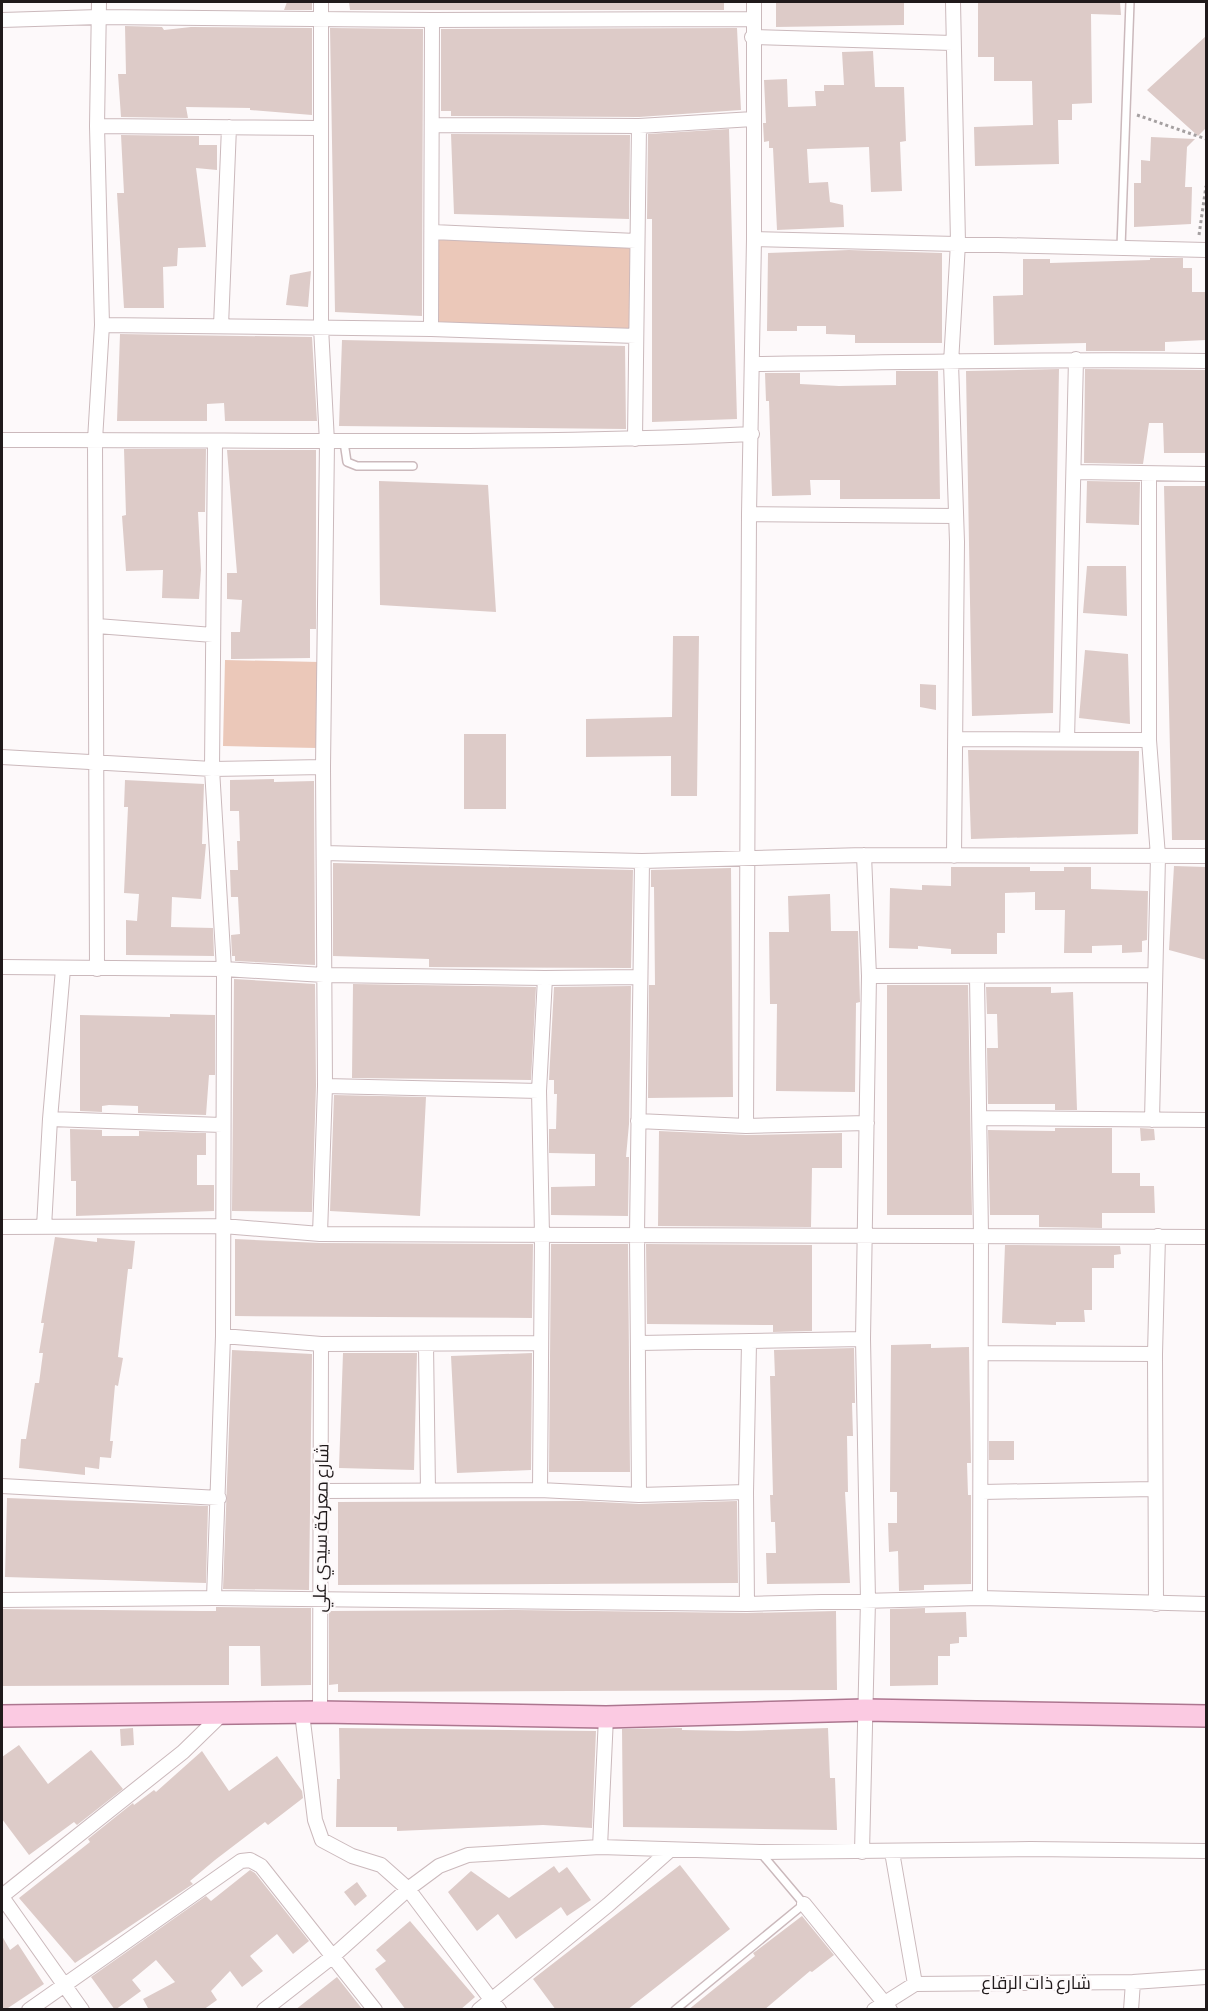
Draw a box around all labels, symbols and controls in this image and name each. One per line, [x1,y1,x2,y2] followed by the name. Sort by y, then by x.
[310,1443,336,1613] street label: شارع معركة سيدي علي
[981,1973,1091,1995] street label: شارع ذات الرقاع

